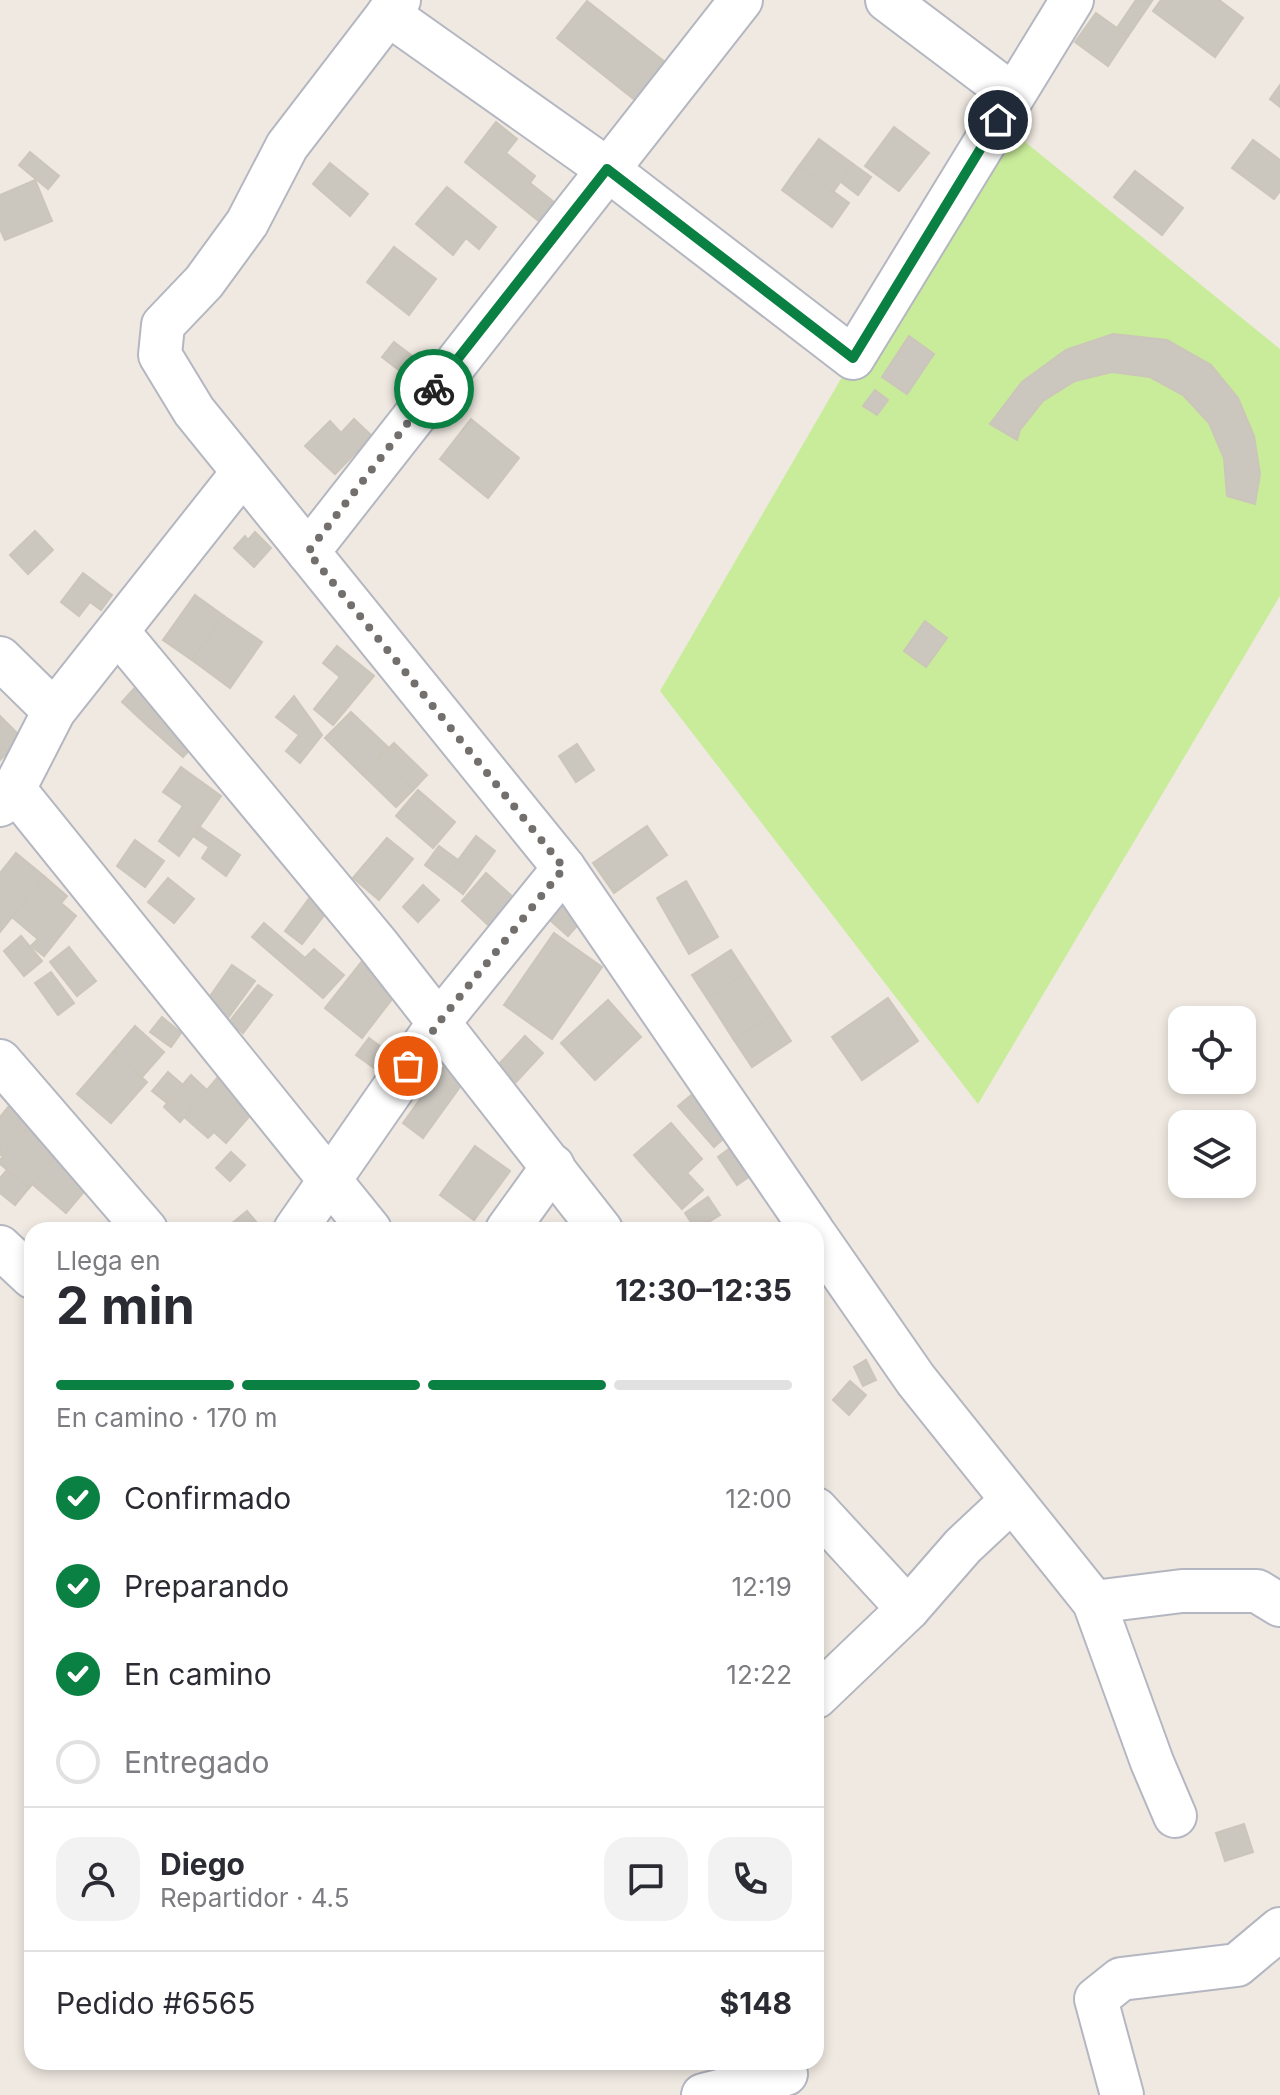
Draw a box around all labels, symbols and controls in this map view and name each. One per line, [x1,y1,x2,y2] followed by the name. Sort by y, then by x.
[964,86,1032,154] pin
[976,98,1020,142] icon: home
[394,349,474,429] courier
[412,367,456,411] icon: bike
[1168,1006,1256,1198] map controls
[1168,1006,1256,1094] button: locate
[374,1032,442,1100] pin
[386,1044,430,1088] icon: bag
[1168,1110,1256,1198] button: layers
[56,1245,161,1276] text: Llega en
[615,1272,792,1308] text: 12:30–12:35
[56,1274,195,1337] text: 2 min
[56,1402,278,1433] text: En camino · 170 m
[56,1476,100,1520] icon: check
[124,1480,291,1516] text: Confirmado
[725,1483,792,1514] text: 12:00
[56,1564,100,1608] icon: check
[124,1568,289,1604] text: Preparando
[731,1571,792,1602] text: 12:19
[56,1652,100,1696] icon: check
[124,1656,272,1692] text: En camino
[726,1659,792,1690] text: 12:22
[124,1744,269,1780] text: Entregado
[56,1837,140,1921] button: person
[604,1837,688,1921] button: chat
[708,1837,792,1921] button: phone
[160,1846,245,1882] text: Diego
[160,1882,350,1913] text: Repartidor · 4.5
[56,1985,256,2021] text: Pedido #6565
[720,1985,792,2021] text: $148

